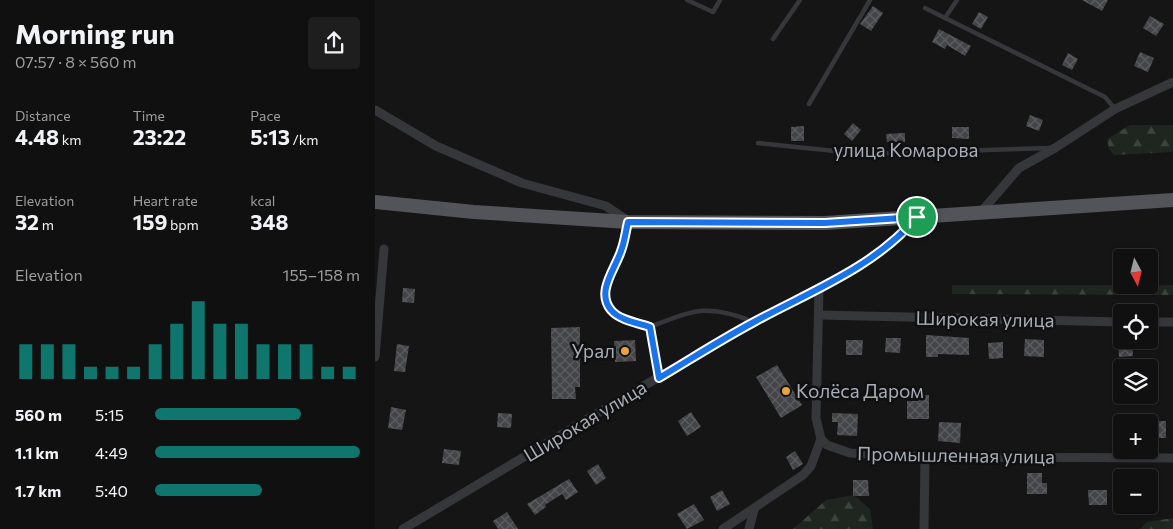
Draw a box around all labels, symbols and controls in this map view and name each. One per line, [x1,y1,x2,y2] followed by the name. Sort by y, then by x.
[15,16,175,50] text: Morning run
[308,17,360,69] button: share
[15,52,136,71] text: 07:57 · 8 × 560 m
[15,107,71,124] text: Distance
[133,107,165,124] text: Time
[250,107,281,124] text: Pace
[15,124,59,149] text: 4.48
[133,124,186,149] text: 23:22
[250,124,290,149] text: 5:13
[59,131,82,148] text: km
[290,131,319,148] text: /km
[834,138,978,161] street label: улица Комарова
[15,192,74,209] text: Elevation
[133,192,198,209] text: Heart rate
[250,192,275,209] text: kcal
[896,196,938,238] pin
[903,203,931,231] icon: arrive
[15,209,39,234] text: 32
[133,209,167,234] text: 159
[250,209,288,234] text: 348
[39,216,54,233] text: m
[167,216,199,233] text: bpm
[1113,249,1157,294] north arrow
[1113,249,1158,514] map controls
[15,265,83,284] text: Elevation
[283,265,360,284] text: 155–158 m
[1113,304,1158,349] button: locate
[915,306,1055,331] street label: Широкая улица
[571,339,615,362] place label: Урал
[619,345,631,357] marker: Урал
[1113,359,1158,404] button: layers
[519,375,650,466] street label: Широкая улица
[796,379,924,402] place label: Колёса Даром
[780,385,792,397] marker: Колёса Даром
[15,405,62,424] text: 560 m
[95,405,124,424] text: 5:15
[1113,414,1158,459] button: +
[857,441,1055,468] street label: Промышленная улица
[15,443,59,462] text: 1.1 km
[95,443,128,462] text: 4:49
[1113,469,1158,514] button: −
[15,481,61,500] text: 1.7 km
[95,481,128,500] text: 5:40

